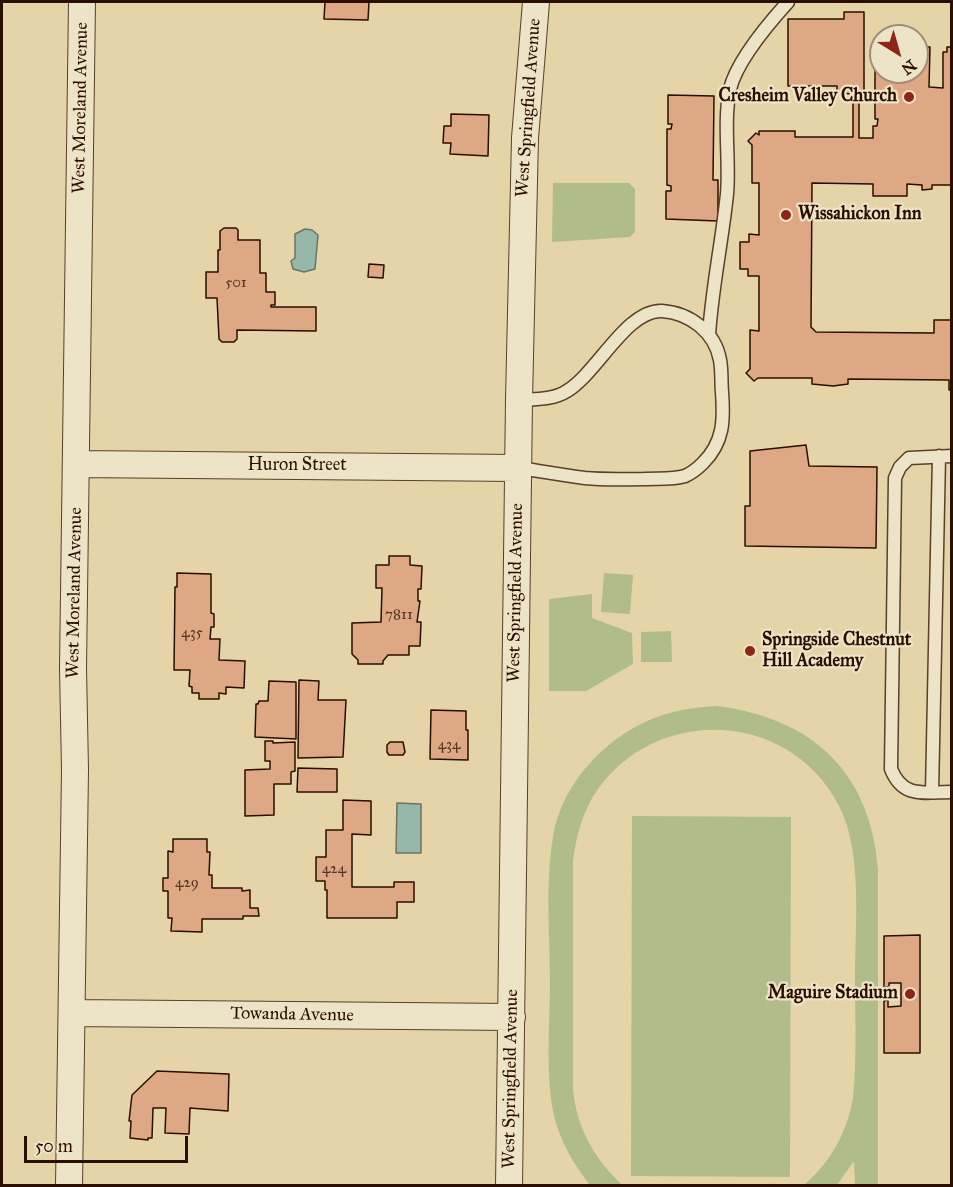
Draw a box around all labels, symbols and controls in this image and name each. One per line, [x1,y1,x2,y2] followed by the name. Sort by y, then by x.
[512,18,546,198] street label: West Springfield Avenue
[69,22,93,194] street label: West Moreland Avenue
[869,24,929,84] north arrow
[898,55,920,79] text: N
[719,86,897,108] place label: Cresheim Valley Church
[902,90,916,104] marker: Cresheim Valley Church
[798,204,921,226] place label: Wissahickon Inn
[779,208,793,222] marker: Wissahickon Inn
[225,274,247,292] house number: 501
[247,455,347,477] street label: Huron Street
[504,503,528,683] street label: West Springfield Avenue
[63,507,87,679] street label: West Moreland Avenue
[385,606,413,624] house number: 7811
[181,624,203,642] house number: 435
[762,630,911,672] place label: Springside Chestnut Hill Academy
[743,644,757,658] marker: Springside Chestnut Hill Academy
[438,736,460,754] house number: 434
[322,860,346,878] house number: 424
[175,874,199,892] house number: 429
[768,983,898,1005] place label: Maguire Stadium
[903,987,917,1001] marker: Maguire Stadium
[499,989,523,1169] street label: West Springfield Avenue
[230,1003,354,1027] street label: Towanda Avenue
[27,1124,190,1162] scale bar
[35,1135,73,1157] text: 50 m

